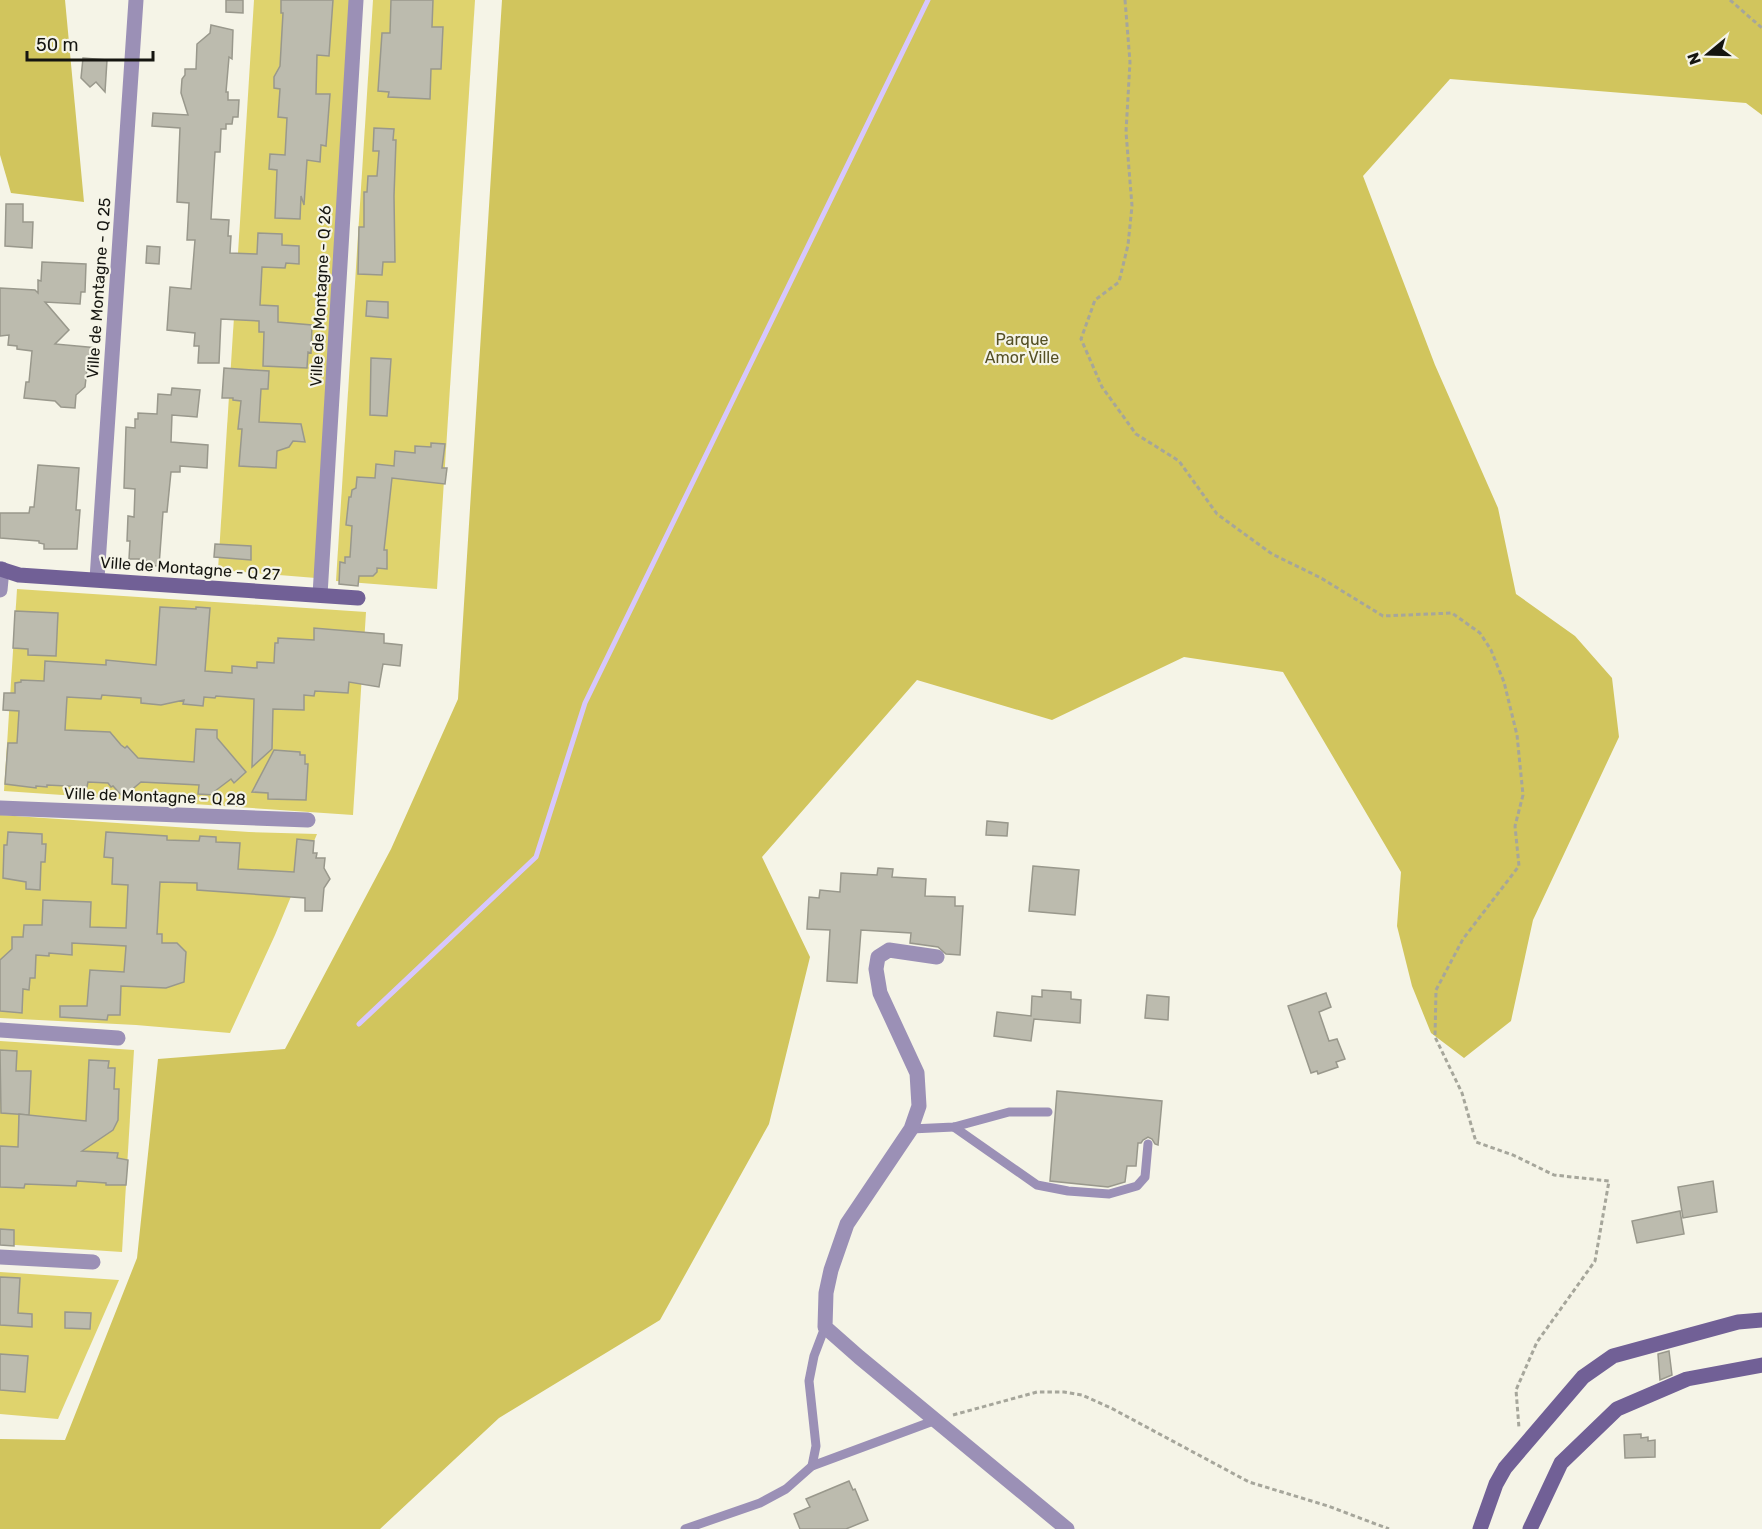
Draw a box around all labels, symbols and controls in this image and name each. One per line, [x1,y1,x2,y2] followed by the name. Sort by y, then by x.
[27,24,153,62] scale bar
[1678,24,1738,84] north arrow
[36,34,79,56] text: 50 m
[1683,50,1705,67] text: N
[83,197,114,379] street label: Ville de Montagne - Q 25
[306,205,335,387] street label: Ville de Montagne - Q 26
[985,330,1059,367] park label: Parque Amor Ville
[99,553,280,584] street label: Ville de Montagne - Q 27
[64,784,246,809] street label: Ville de Montagne - Q 28

